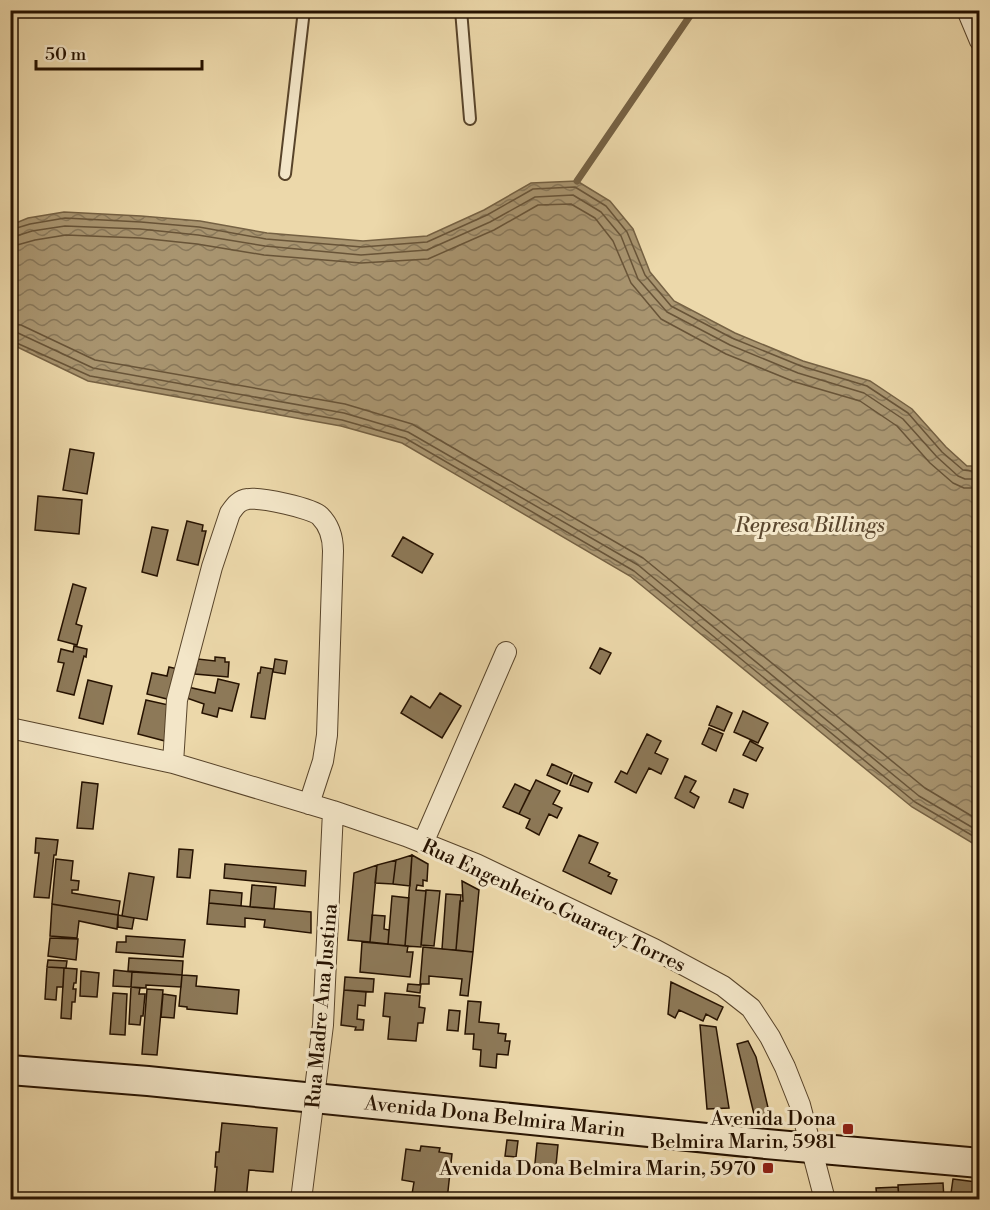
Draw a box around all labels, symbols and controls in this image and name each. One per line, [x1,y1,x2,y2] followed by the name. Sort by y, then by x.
[36,33,202,71] scale bar
[45,43,87,66] text: 50 m
[734,513,885,539] water label: Represa Billings
[417,834,689,979] street label: Rua Engenheiro Guaracy Torres
[301,902,344,1110] street label: Rua Madre Ana Justina
[362,1091,626,1144] street label: Avenida Dona Belmira Marin
[650,1107,837,1155] place label: Avenida Dona Belmira Marin, 5981
[841,1122,855,1136] marker: Avenida Dona Belmira Marin, 5981
[438,1157,756,1182] place label: Avenida Dona Belmira Marin, 5970
[761,1161,775,1175] marker: Avenida Dona Belmira Marin, 5970

